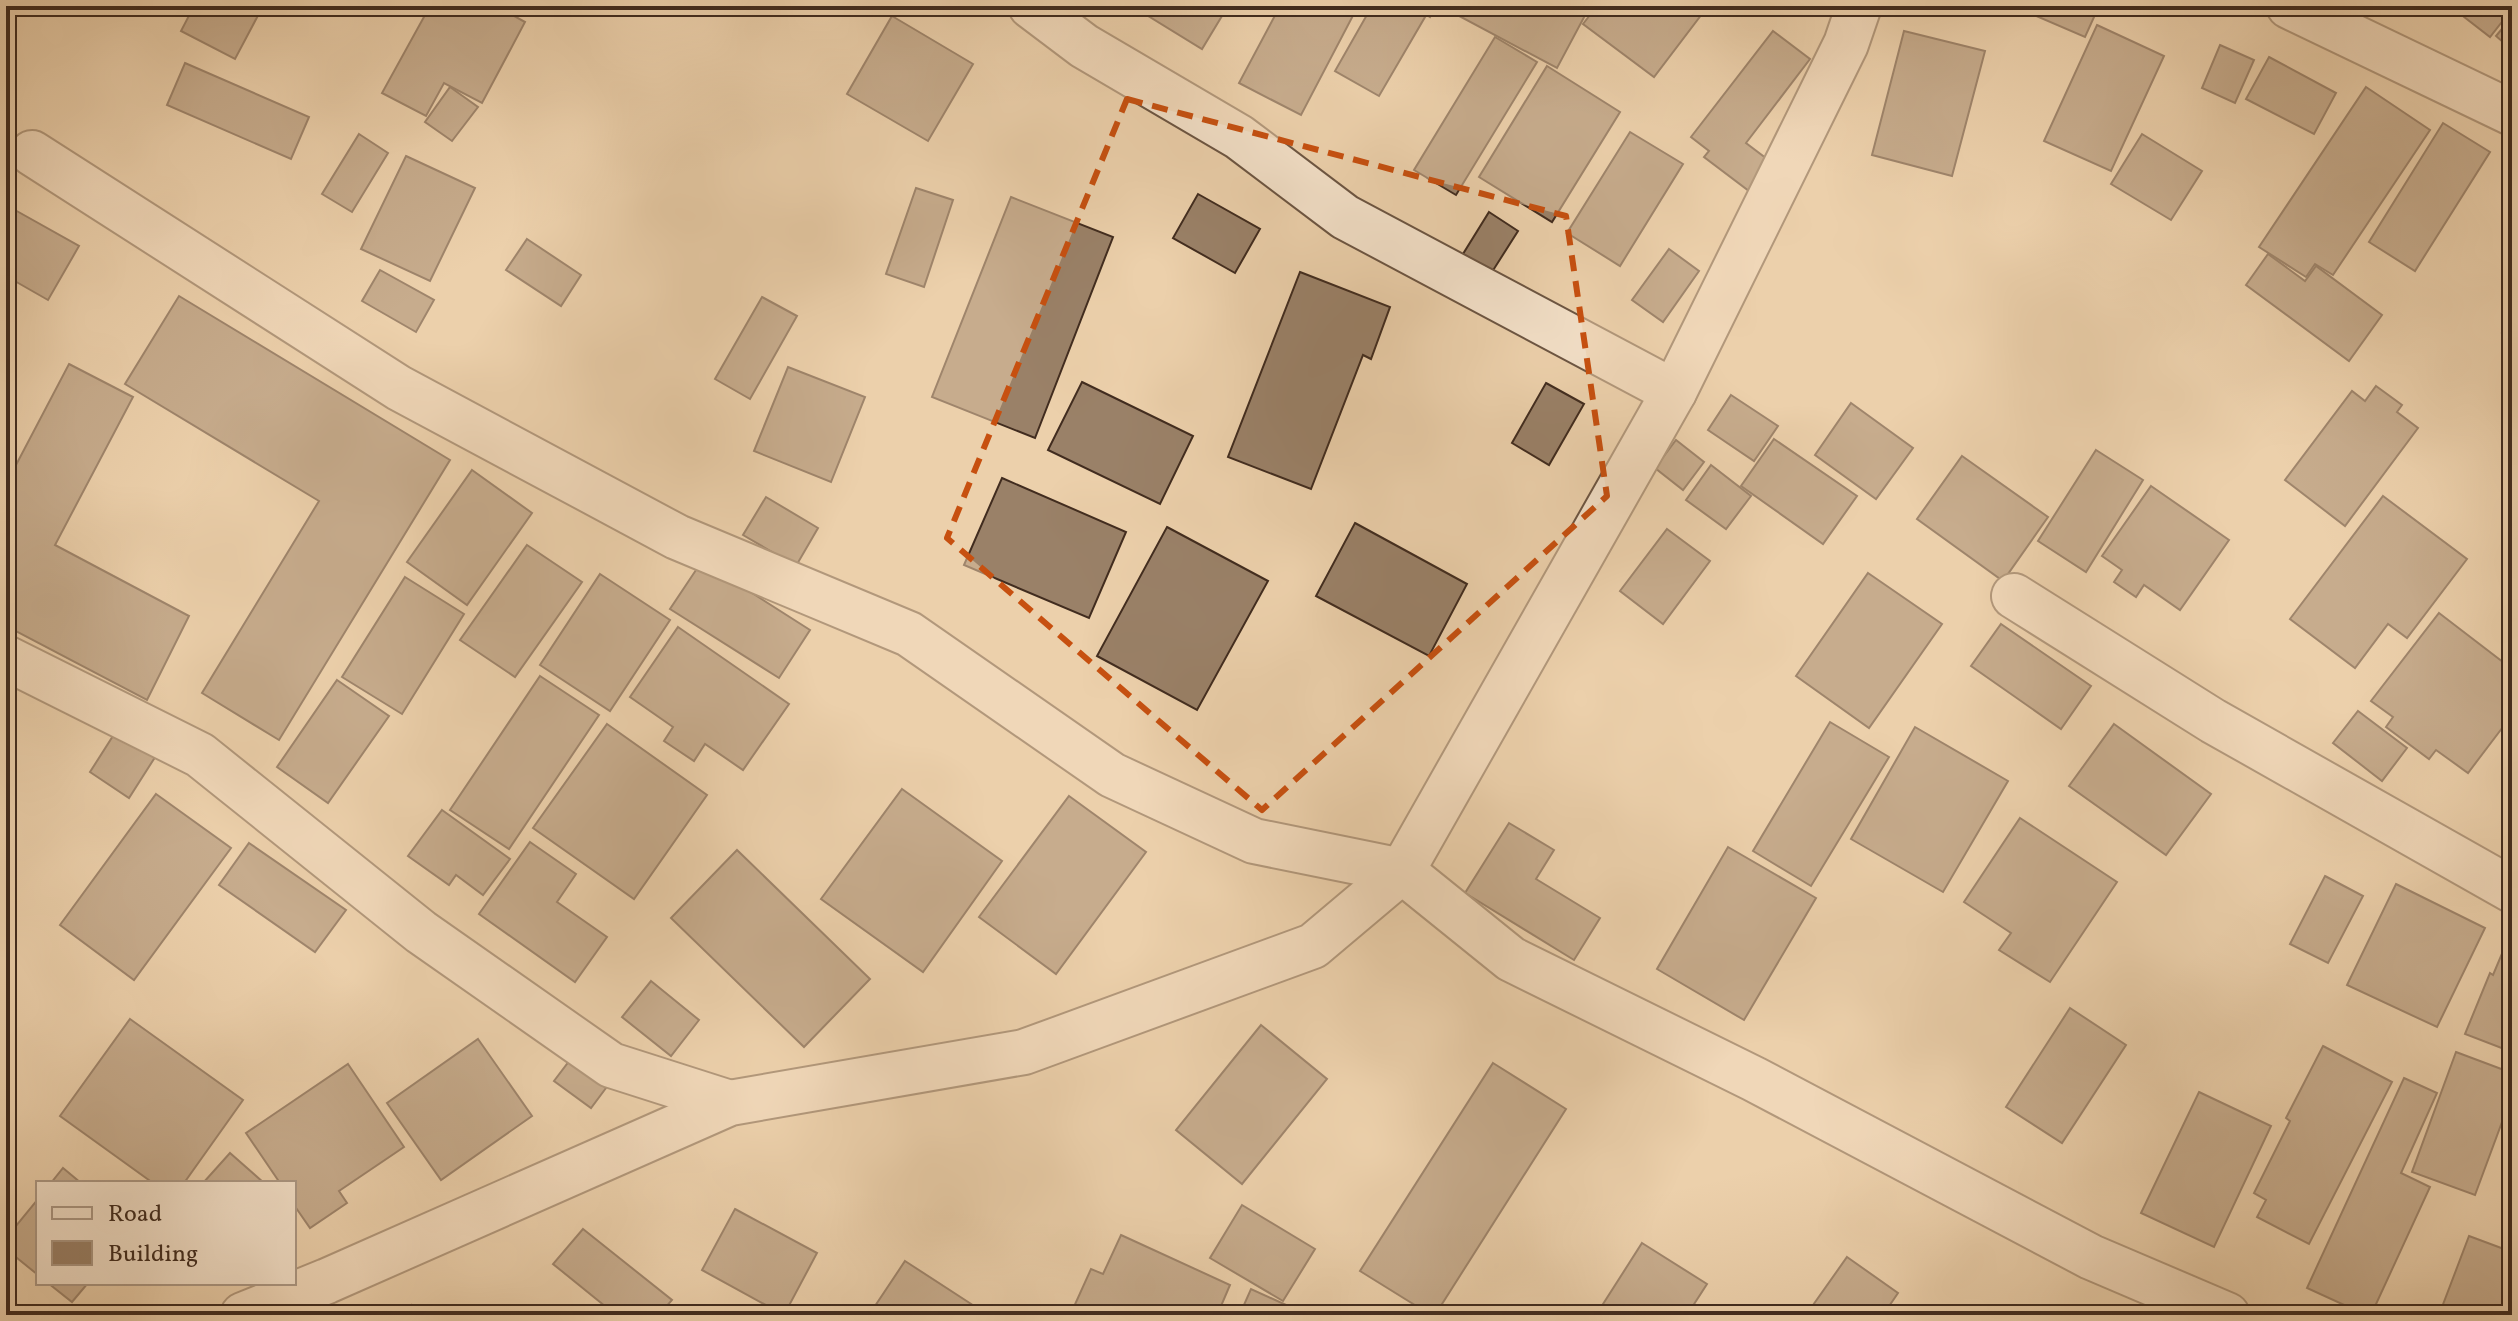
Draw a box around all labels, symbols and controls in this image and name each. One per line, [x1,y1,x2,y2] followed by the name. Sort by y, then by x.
[36,1181,296,1285] legend
[108,1198,162,1232] text: Road
[108,1238,198,1272] text: Building

